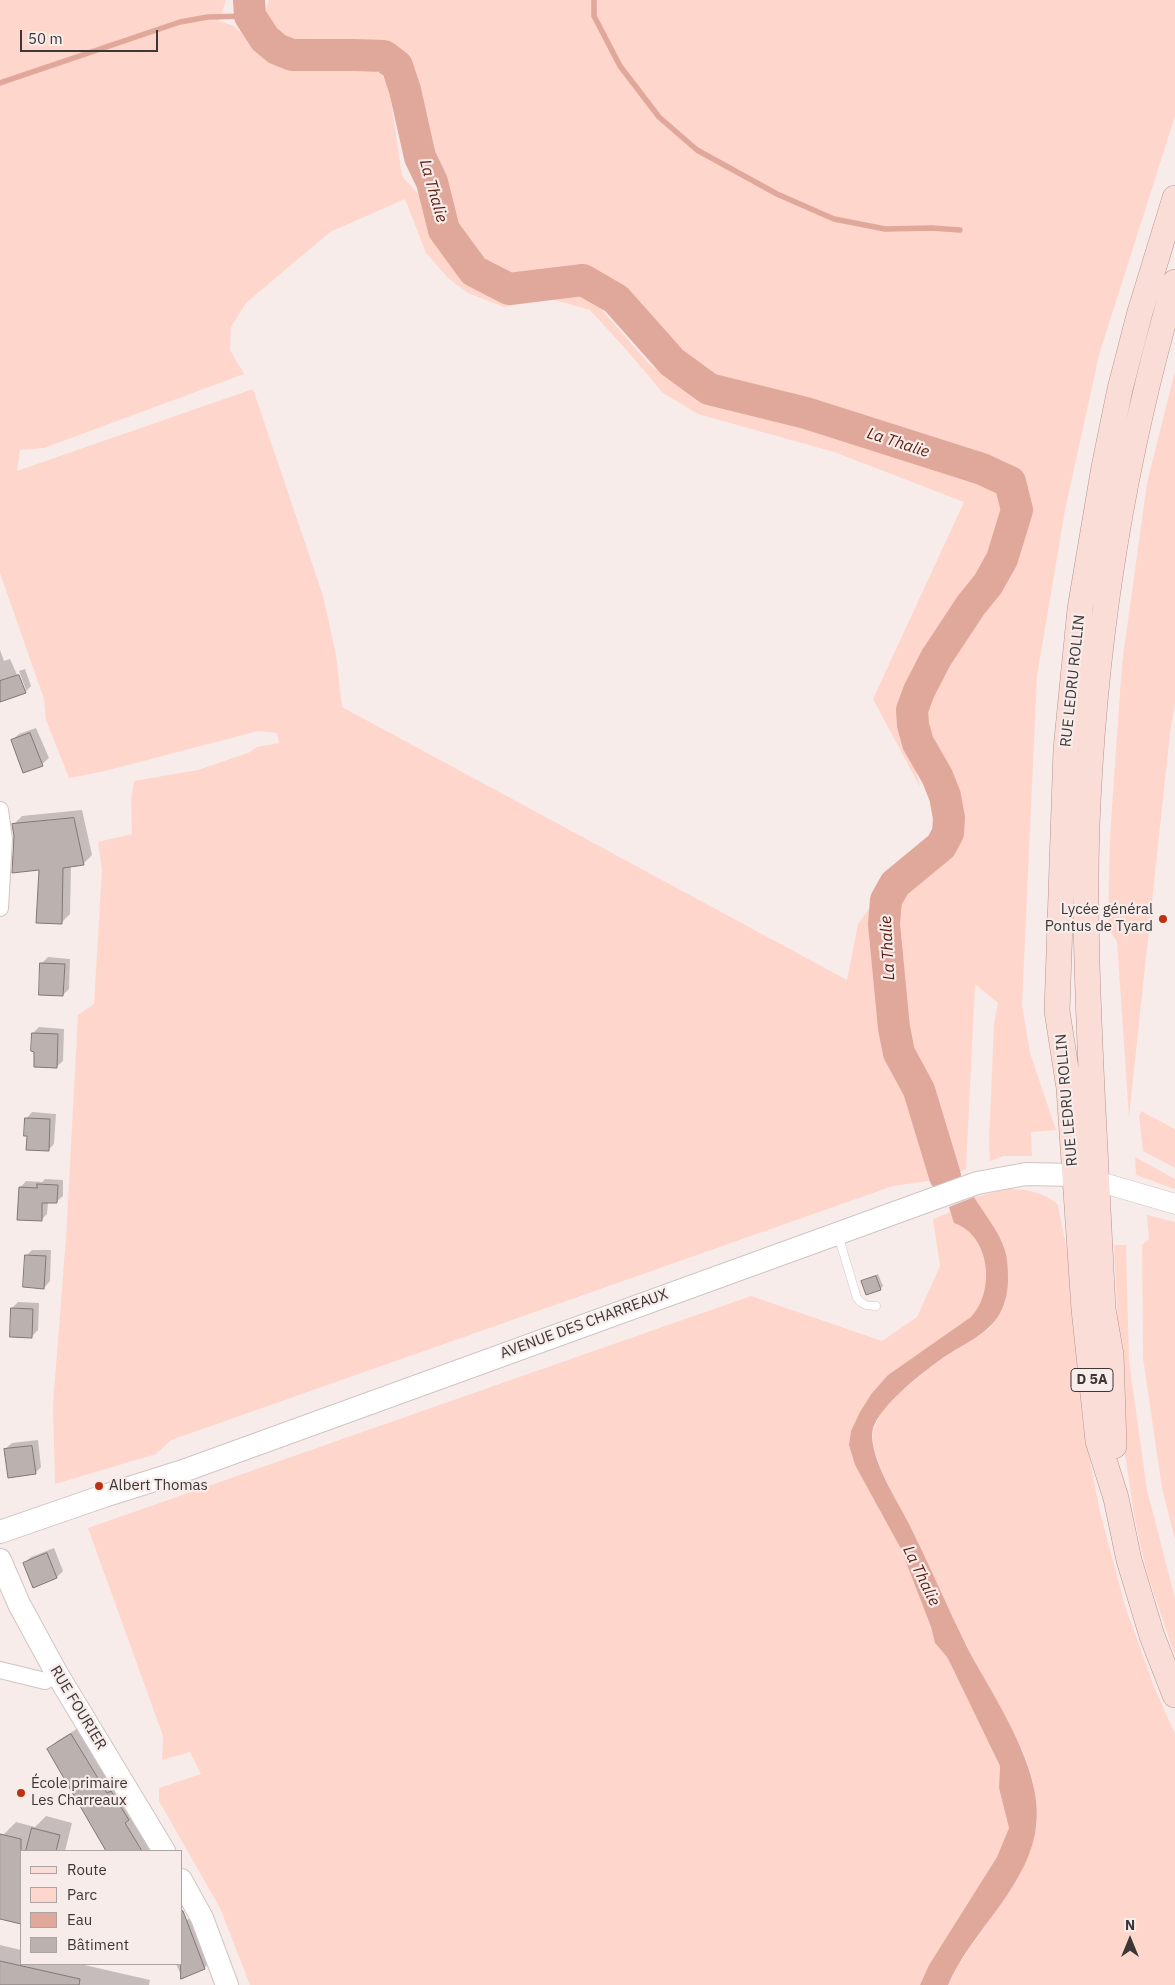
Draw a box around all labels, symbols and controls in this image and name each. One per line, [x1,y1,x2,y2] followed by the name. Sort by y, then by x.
[22,20,160,52] scale bar
[28,29,63,48] text: 50 m
[415,157,451,225] water label: La Thalie
[864,424,932,462] water label: La Thalie
[1057,614,1089,748] street label: RUE LEDRU ROLLIN
[1045,901,1153,936] place label: Lycée général Pontus de Tyard
[1157,913,1169,925] marker: Lycée général Pontus de Tyard
[877,915,899,981] water label: La Thalie
[1052,1033,1082,1167] street label: RUE LEDRU ROLLIN
[498,1285,670,1363] street label: AVENUE DES CHARREAUX
[1071,1368,1113,1392] road number: D 5A
[109,1477,208,1495] place label: Albert Thomas
[93,1480,105,1492] marker: Albert Thomas
[898,1543,944,1609] water label: La Thalie
[46,1663,110,1753] street label: RUE FOURIER
[31,1775,128,1810] place label: École primaire Les Charreaux
[15,1787,27,1799] marker: École primaire Les Charreaux
[20,1850,182,1965] legend
[67,1860,107,1879] text: Route
[67,1885,97,1904] text: Parc
[67,1910,92,1929] text: Eau
[1105,1915,1155,1965] north arrow
[1125,1916,1135,1934] text: N
[67,1935,129,1954] text: Bâtiment

